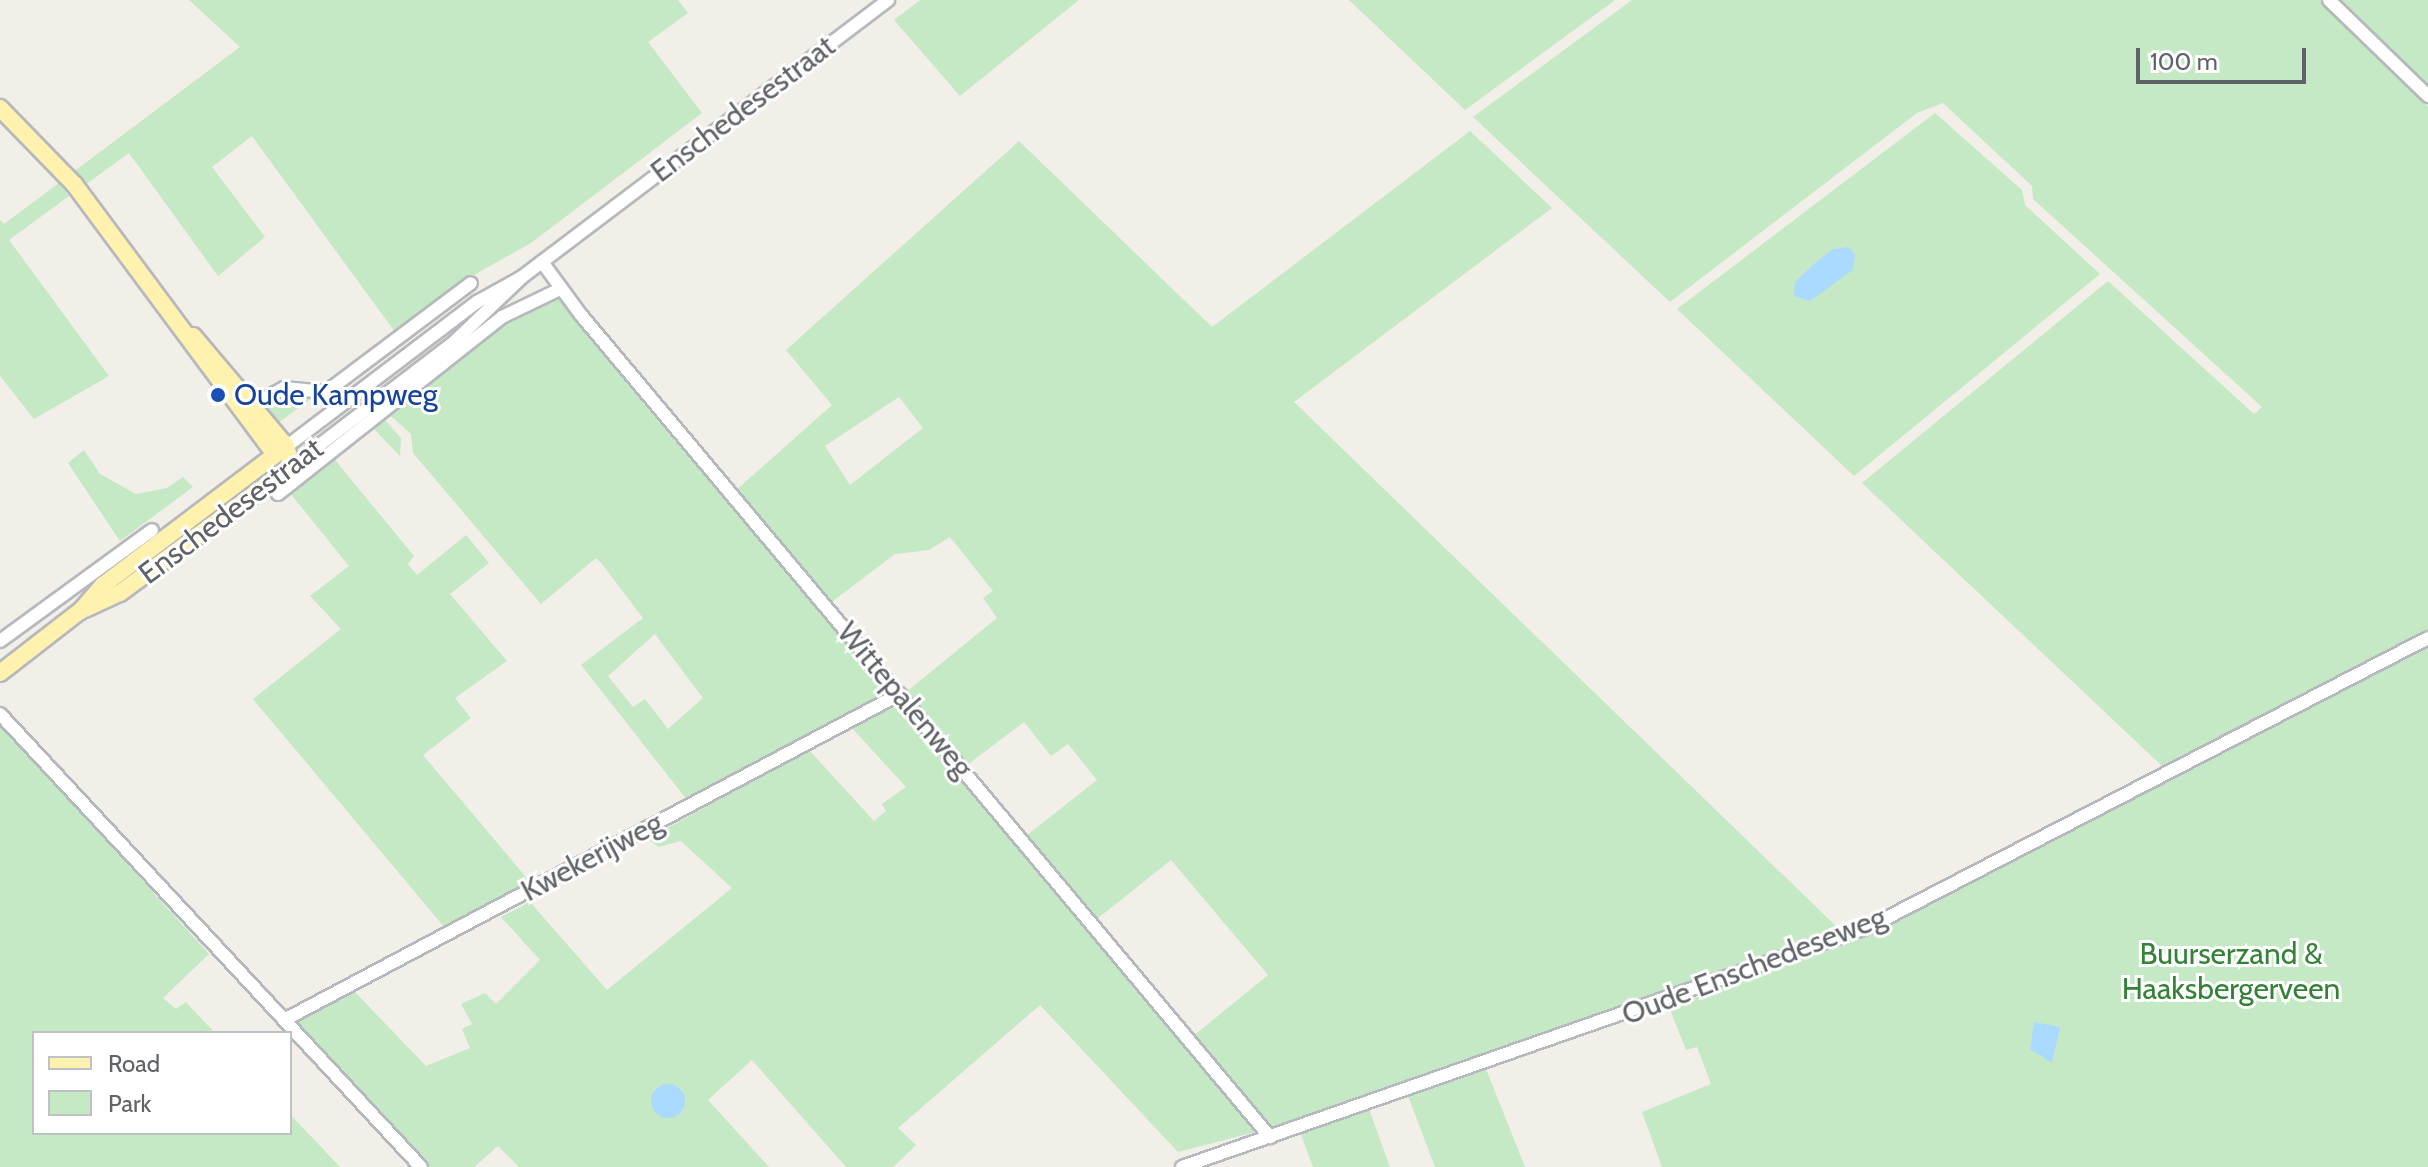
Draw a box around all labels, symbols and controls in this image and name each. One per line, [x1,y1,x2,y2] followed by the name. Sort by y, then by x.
[644,28,842,190] street label: Enschedesestraat
[2140,32,2310,82] scale bar
[2150,47,2218,76] text: 100 m
[234,377,438,413] place label: Oude Kampweg
[209,386,227,404] marker: Oude Kampweg
[132,430,330,592] street label: Enschedesestraat
[830,615,980,785] street label: Wittepalenweg
[515,805,669,909] street label: Kwekerijweg
[1617,899,1891,1033] street label: Oude Enschedeseweg
[2122,936,2340,1006] park label: Buurserzand & Haaksbergerveen
[32,1031,292,1135] legend
[108,1049,160,1078] text: Road
[108,1089,151,1118] text: Park

